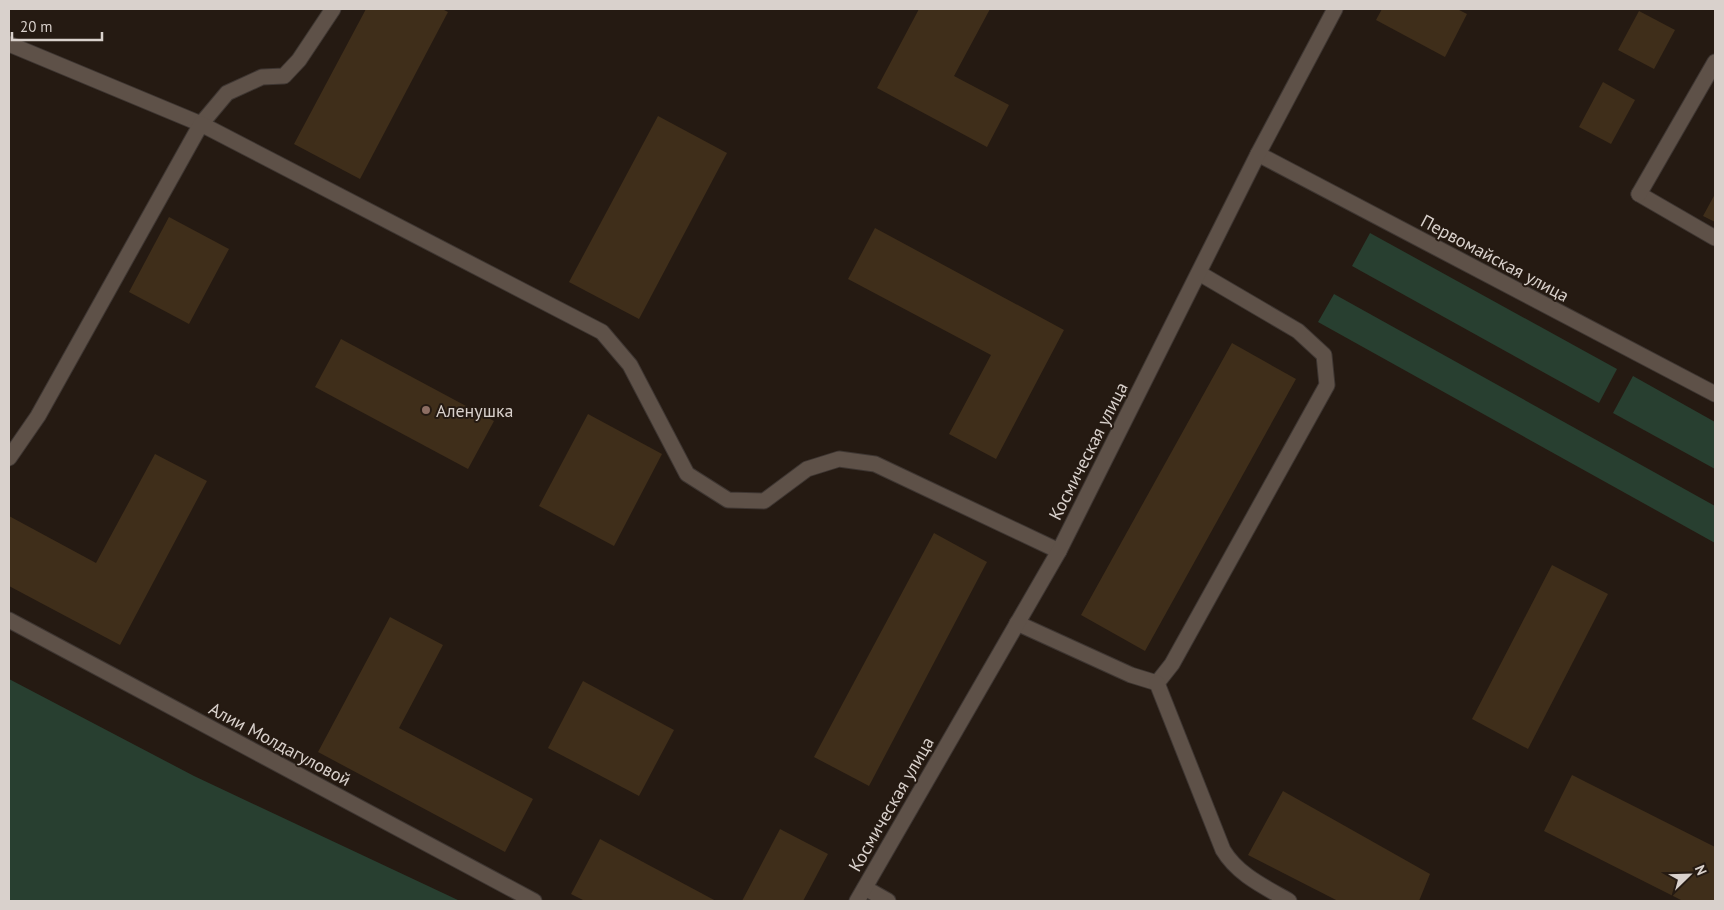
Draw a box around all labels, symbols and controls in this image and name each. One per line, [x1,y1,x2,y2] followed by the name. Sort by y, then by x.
[12,10,102,42] scale bar
[20,17,53,36] text: 20 m
[1417,209,1573,307] street label: Первомайская улица
[1043,378,1133,524] street label: Космическая улица
[436,399,514,422] place label: Аленушка
[420,404,432,416] marker: Аленушка
[205,697,355,791] street label: Алии Молдагуловой
[843,733,939,875] street label: Космическая улица
[1664,850,1714,900] north arrow
[1691,862,1711,878] text: N

